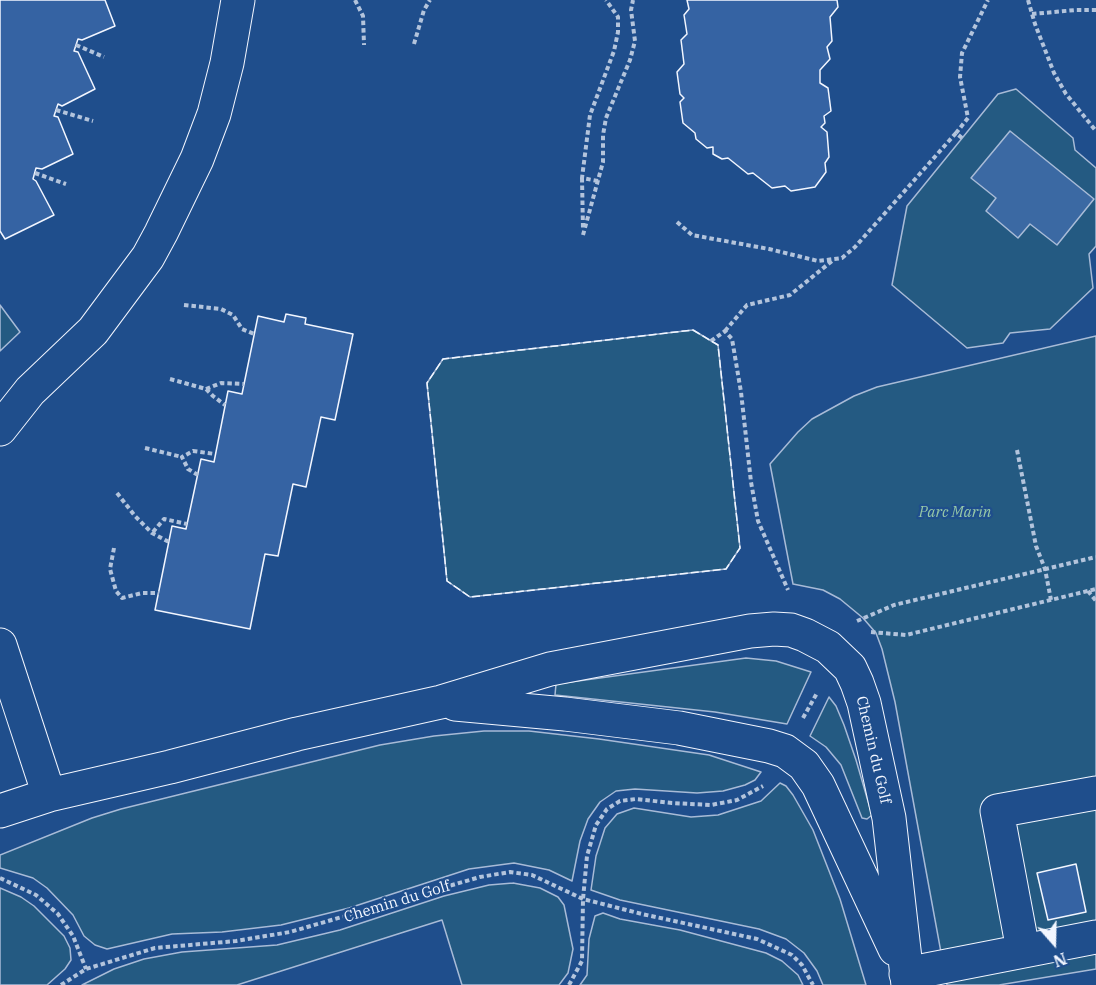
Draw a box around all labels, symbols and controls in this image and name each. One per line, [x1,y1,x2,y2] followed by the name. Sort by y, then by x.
[919,504,991,522] park label: Parc Marin
[852,694,894,806] street label: Chemin du Golf
[342,877,452,927] street label: Chemin du Golf
[1024,913,1084,973] north arrow
[1051,948,1070,971] text: N

